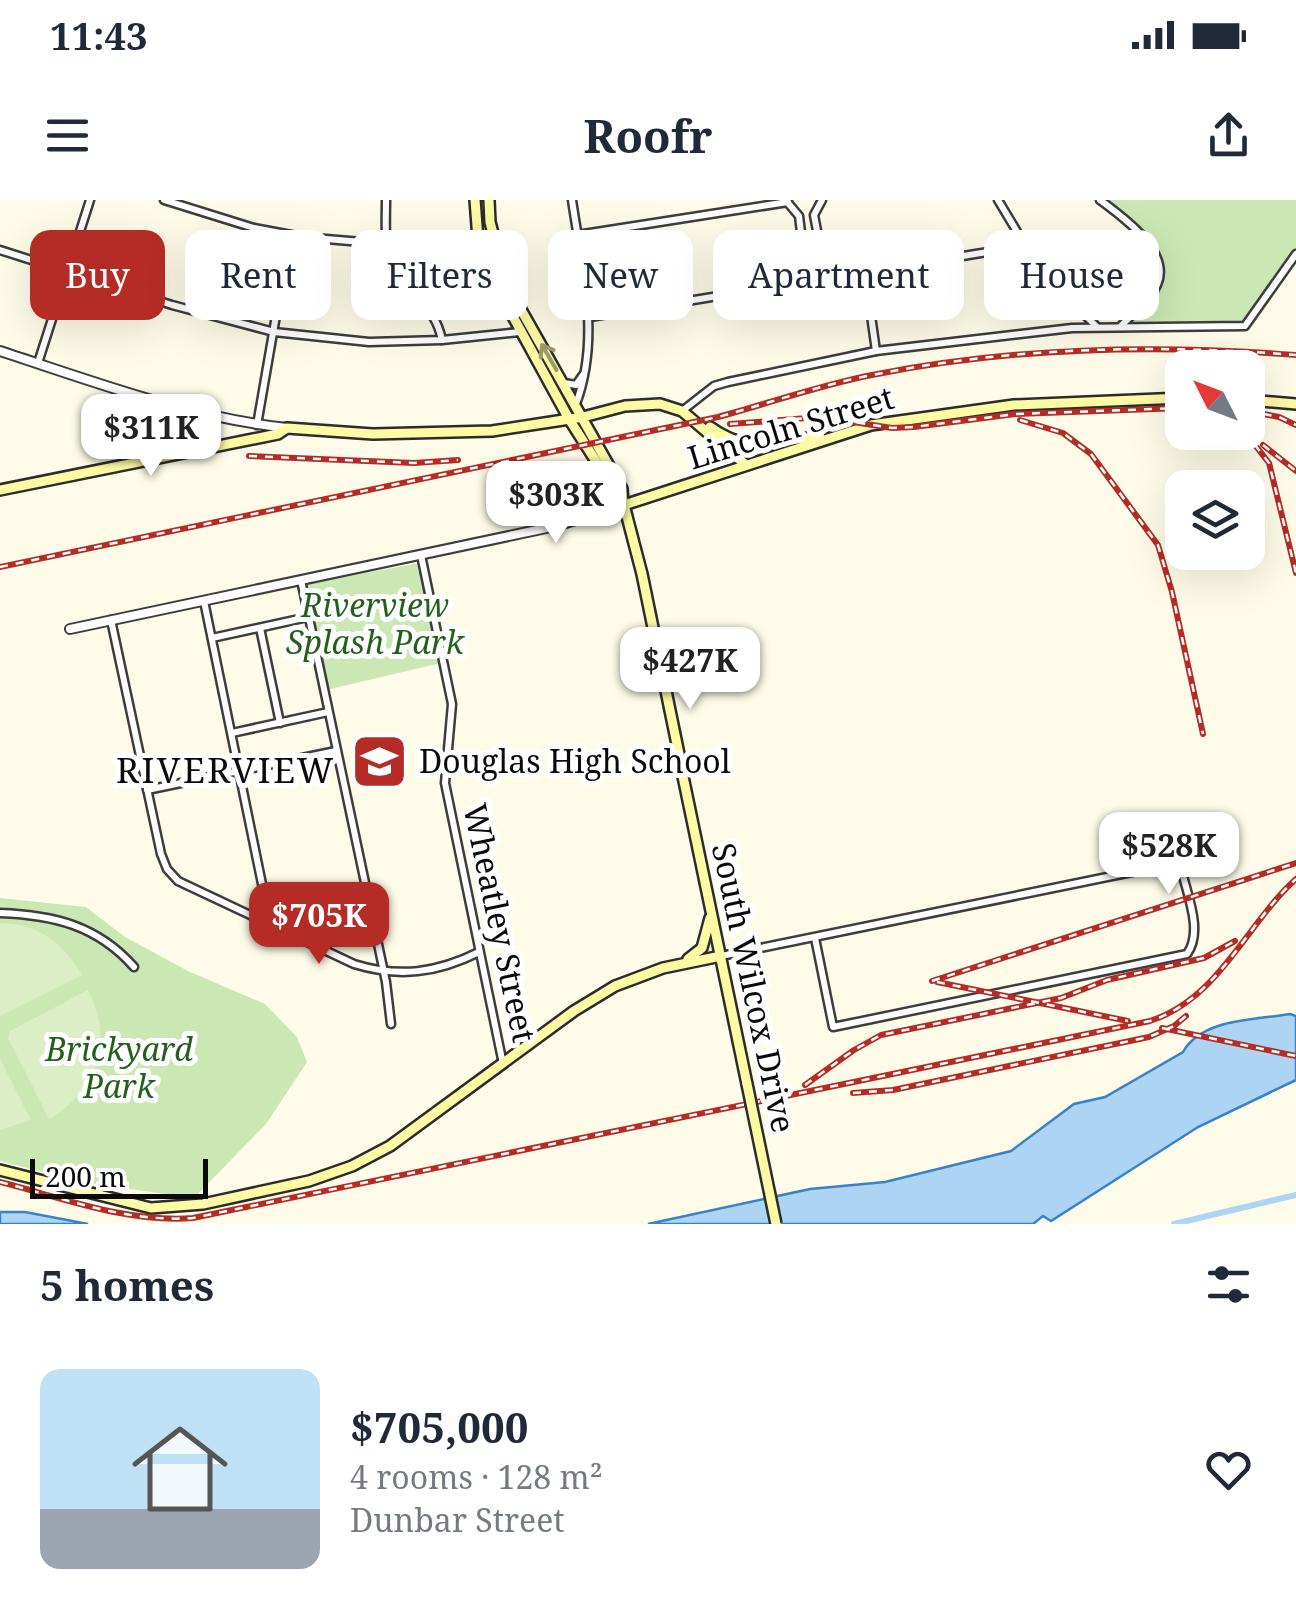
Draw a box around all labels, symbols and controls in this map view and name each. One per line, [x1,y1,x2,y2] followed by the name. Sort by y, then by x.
[50,9,147,61] text: 11:43
[583,105,713,166] text: Roofr
[40,108,95,163] icon: menu
[1201,108,1256,163] icon: share
[30,230,165,320] chip: Buy
[185,230,331,320] chip: Rent
[351,230,528,320] chip: Filters
[548,230,693,320] chip: New
[713,230,964,320] chip: Apartment
[984,230,1159,320] chip: House
[539,343,559,372] one-way arrow
[1165,350,1265,450] north arrow
[1165,350,1265,570] map controls
[682,375,899,478] street label: Lincoln Street
[81,394,221,479] pin: $311K
[103,405,199,448] text: $311K
[486,461,626,546] pin: $303K
[1165,470,1265,570] button: layers
[508,472,604,515] text: $303K
[286,583,466,663] park label: Riverview Splash Park
[620,627,760,712] pin: $427K
[642,638,738,681] text: $427K
[350,732,410,792] school or university icon: Douglas High School
[419,739,731,782] place label: Douglas High School
[116,746,336,793] district label: RIVERVIEW
[454,799,547,1046] street label: Wheatley Street
[1099,812,1239,897] pin: $528K
[1121,823,1217,866] text: $528K
[703,839,806,1136] street label: South Wilcox Drive
[249,882,389,967] pin: $705K
[271,893,367,936] text: $705K
[44,1027,193,1107] park label: Brickyard Park
[30,1154,208,1198] scale bar
[45,1157,126,1195] text: 200 m
[40,1256,214,1313] text: 5 homes
[1201,1257,1256,1312] icon: filters
[350,1398,528,1455] text: $705,000
[120,1409,240,1529] icon: home
[1201,1442,1256,1497] icon: heart
[350,1455,603,1498] text: 4 rooms · 128 m²
[350,1498,565,1541] text: Dunbar Street

